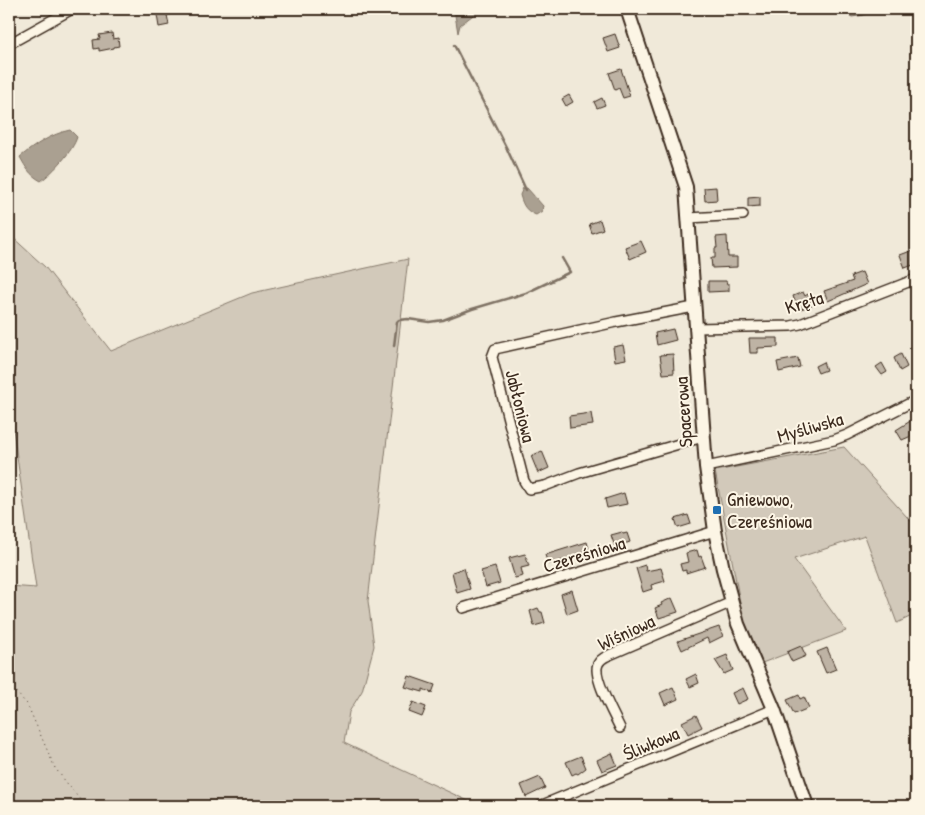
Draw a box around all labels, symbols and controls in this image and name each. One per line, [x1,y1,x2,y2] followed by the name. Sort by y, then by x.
[782,284,827,320] street label: Kręta
[499,367,543,446] street label: Jabłoniowa
[668,375,698,448] street label: Spacerowa
[774,405,847,449] street label: Myśliwska
[727,486,813,534] place label: Gniewowo, Czereśniowa
[711,504,723,516] marker: Gniewowo, Czereśniowa
[540,529,629,579] street label: Czereśniowa
[593,607,659,656] street label: Wiśniowa
[619,719,684,766] street label: Śliwkowa

